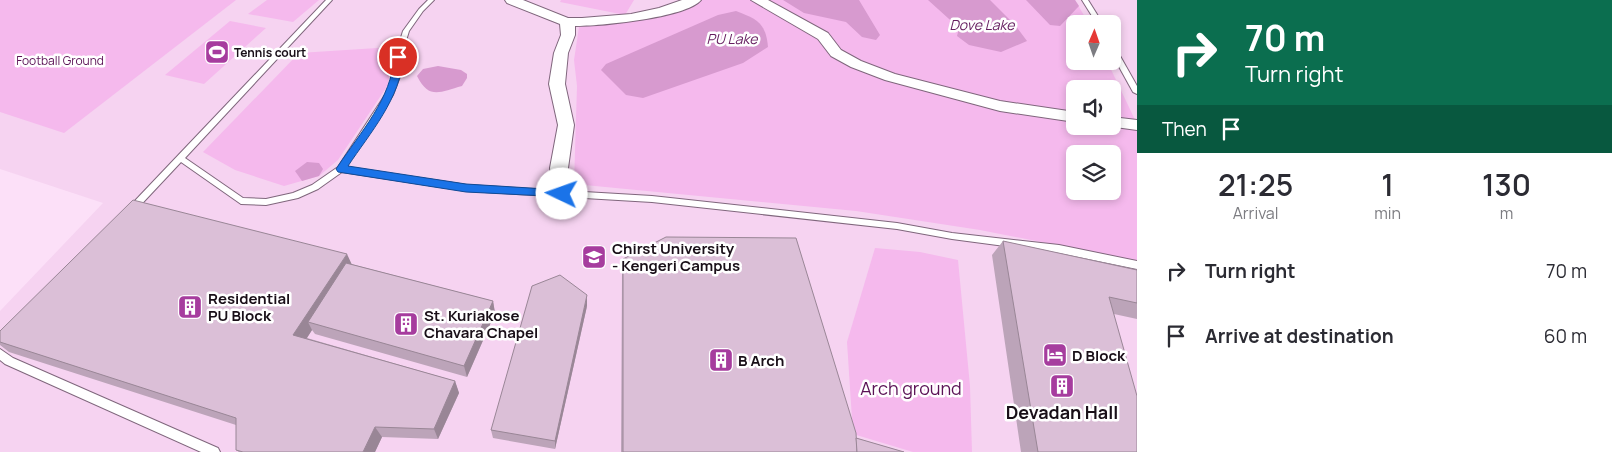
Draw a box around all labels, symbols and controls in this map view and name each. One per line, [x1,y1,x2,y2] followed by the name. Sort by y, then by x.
[1245,14,1325,62] text: 70 m
[949,15,1015,34] water label: Dove Lake
[1066,15,1121,70] north arrow
[1066,15,1121,200] map controls
[1162,20,1227,85] icon: right
[707,29,758,48] water label: PU Lake
[377,36,419,78] pin
[204,39,230,65] sports icon: Tennis court
[384,43,412,71] icon: arrive
[234,44,306,61] place label: Tennis court
[16,52,104,69] park label: Football Ground
[1245,59,1343,89] text: Turn right
[1066,80,1121,135] button: sound
[1217,115,1245,143] icon: arrive
[1162,116,1207,142] text: Then
[1066,145,1121,200] button: layers
[1218,164,1293,205] text: 21:25
[1381,164,1394,205] text: 1
[1482,164,1531,205] text: 130
[535,167,587,219] position arrow
[1233,202,1278,224] text: Arrival
[1374,202,1401,224] text: min
[1500,202,1513,224] text: m
[612,238,740,276] place label: Chirst University - Kengeri Campus
[581,244,607,270] school or university icon: Chirst University - Kengeri Campus
[1162,257,1190,285] icon: right
[1205,258,1295,284] text: Turn right
[1546,258,1587,284] text: 70 m
[208,288,290,326] place label: Residential PU Block
[177,294,203,320] building icon: Residential PU Block
[424,305,538,343] place label: St. Kuriakose Chavara Chapel
[393,311,419,337] building icon: St. Kuriakose Chavara Chapel
[1162,322,1190,350] icon: arrive
[1205,323,1394,349] text: Arrive at destination
[1544,323,1587,349] text: 60 m
[1042,342,1068,368] hotel icon: D Block
[1072,345,1126,366] place label: D Block
[708,347,734,373] building icon: B Arch
[738,350,784,371] place label: B Arch
[1049,373,1075,399] building icon: Devadan Hall
[860,376,962,400] park label: Arch ground
[1006,400,1118,424] place label: Devadan Hall

